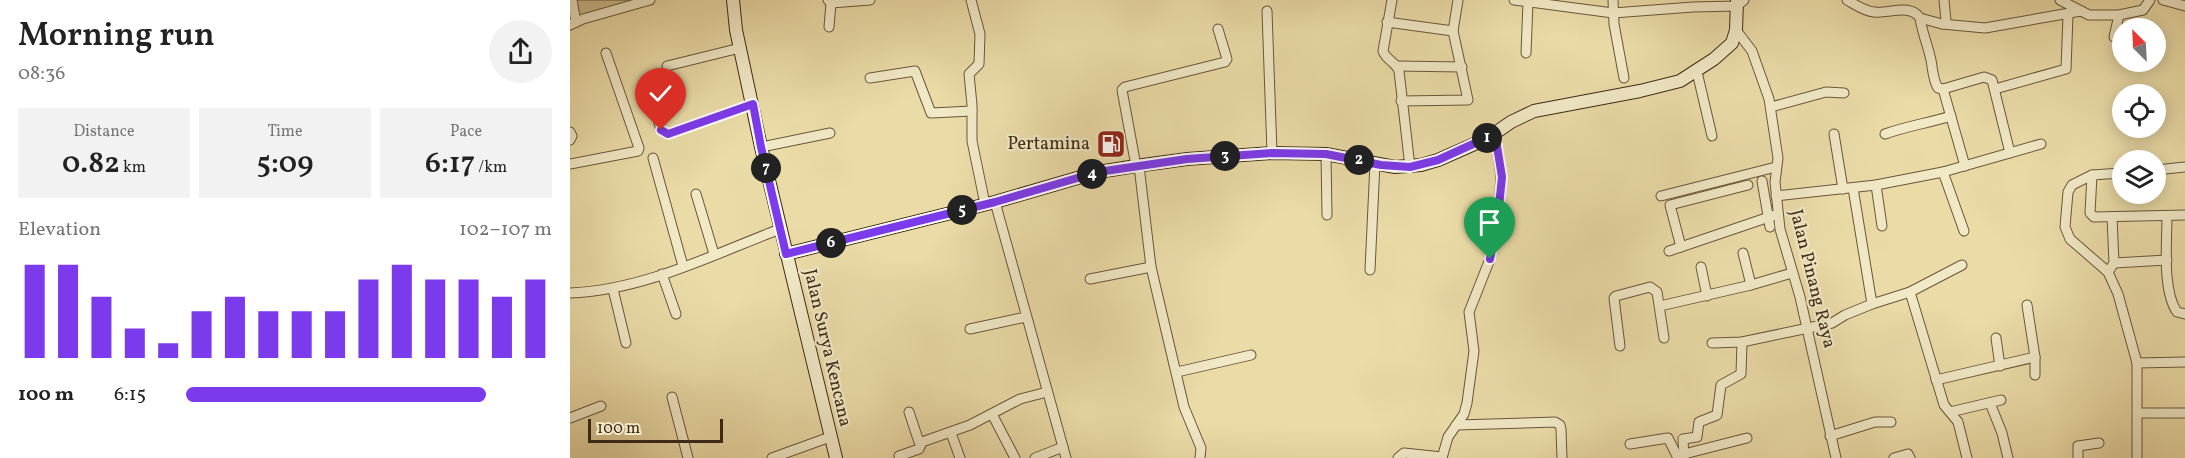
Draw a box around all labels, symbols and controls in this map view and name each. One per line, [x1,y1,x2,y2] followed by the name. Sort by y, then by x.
[18,14,215,60] text: Morning run
[2112,18,2166,72] north arrow
[2112,18,2166,204] map controls
[489,20,552,83] button: share
[18,60,65,88] text: 08:36
[635,68,686,130] pin
[644,77,677,110] icon: check
[2112,84,2166,138] button: locate
[73,121,135,143] text: Distance
[267,121,303,143] text: Time
[450,121,482,143] text: Pace
[1472,123,1502,153] pin: 1
[1484,127,1490,149] text: 1
[1095,128,1127,160] fuel station icon: Pertamina
[1007,132,1090,157] place label: Pertamina
[1210,141,1240,171] pin: 3
[62,143,120,185] text: 0.82
[256,143,314,185] text: 5:09
[425,143,475,185] text: 6:17
[1221,145,1229,167] text: 3
[1344,145,1374,175] pin: 2
[1355,149,1363,171] text: 2
[2112,150,2166,204] button: layers
[751,153,781,183] pin: 7
[120,157,146,179] text: km
[475,157,507,179] text: /km
[762,157,770,179] text: 7
[1077,159,1107,189] pin: 4
[1087,163,1097,185] text: 4
[947,195,977,225] pin: 5
[1464,197,1515,259] pin
[958,199,966,221] text: 5
[1473,206,1506,239] icon: arrive
[1783,207,1841,351] street label: Jalan Pinang Raya
[18,216,101,244] text: Elevation
[459,216,552,244] text: 102–107 m
[816,228,846,258] pin: 6
[827,232,835,254] text: 6
[797,267,857,429] street label: Jalan Surya Kencana
[18,381,74,409] text: 100 m
[114,381,146,409] text: 6:15
[588,416,723,444] scale bar
[597,418,640,440] text: 100 m

